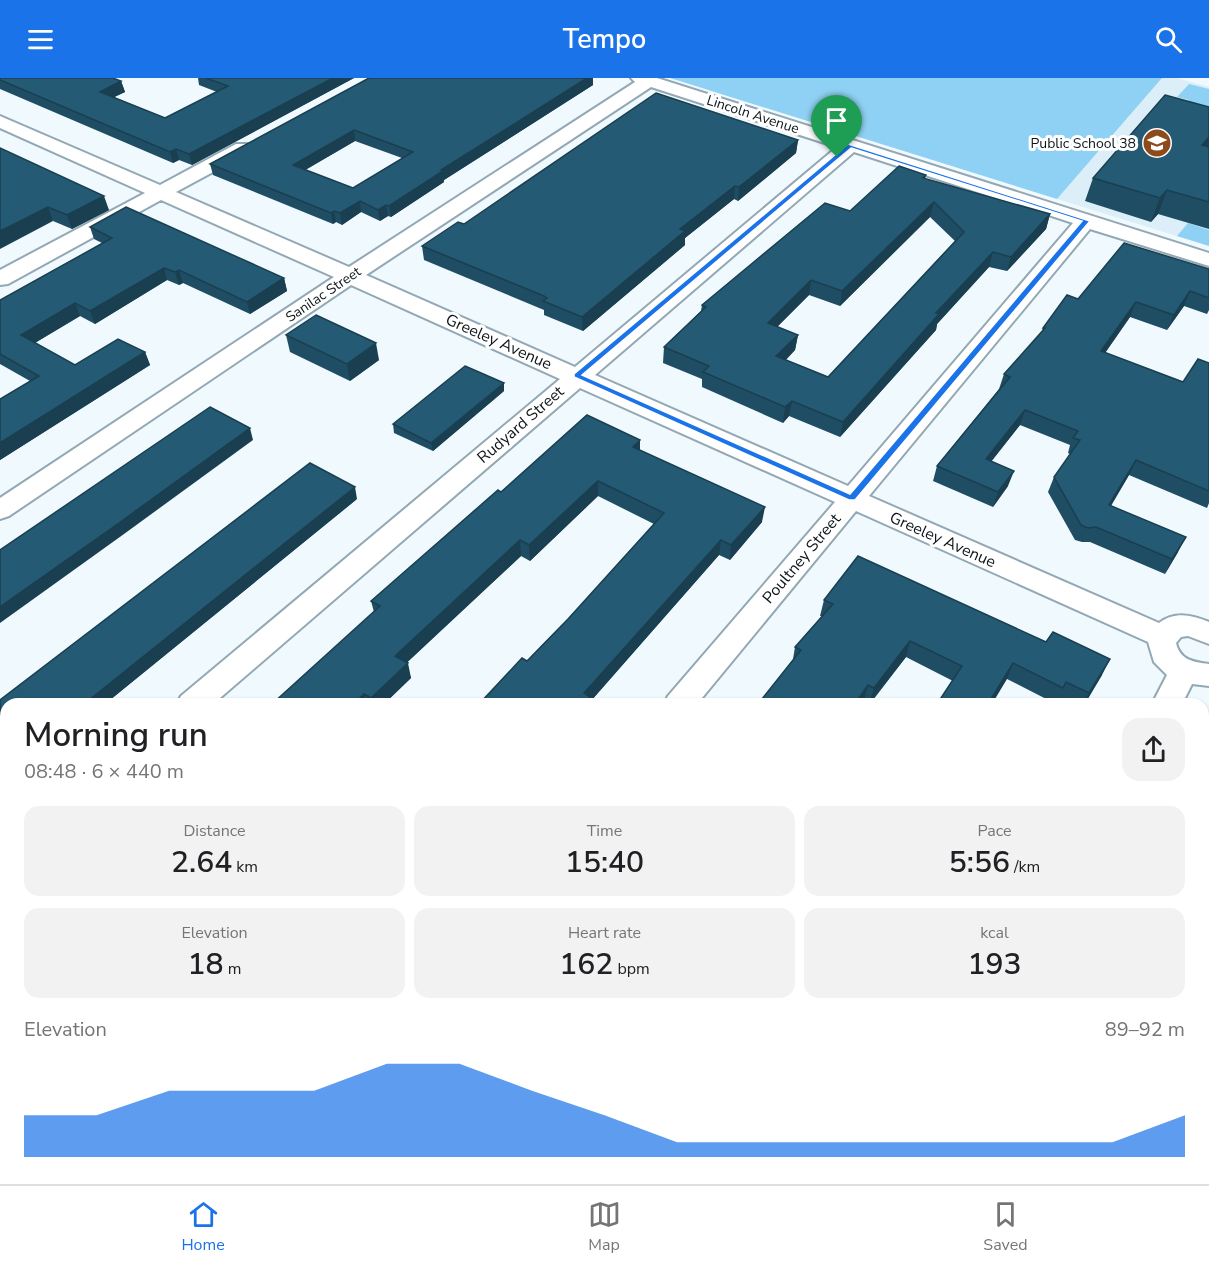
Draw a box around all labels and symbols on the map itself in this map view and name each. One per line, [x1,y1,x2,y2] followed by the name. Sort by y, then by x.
[704,91,802,138] street label: Lincoln Avenue
[811,95,862,157] pin
[1141,127,1173,159] school or university icon: Public School 38
[1031,134,1136,153] place label: Public School 38
[282,262,365,327] street label: Sanilac Street
[442,309,555,375] street label: Greeley Avenue
[473,381,569,469] street label: Rudyard Street
[886,507,999,573] street label: Greeley Avenue
[758,509,846,608] street label: Poultney Street

